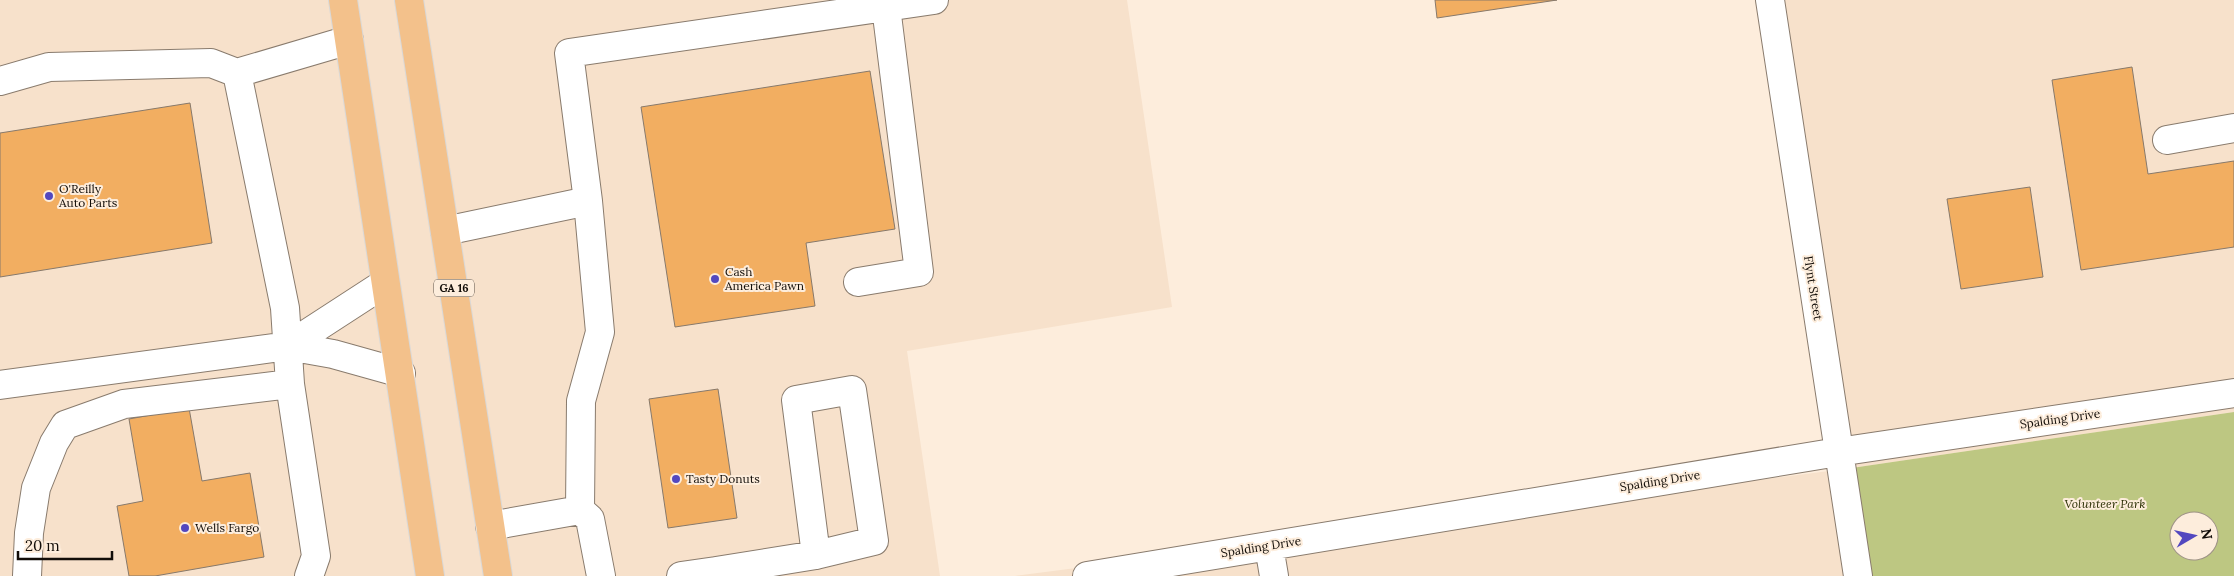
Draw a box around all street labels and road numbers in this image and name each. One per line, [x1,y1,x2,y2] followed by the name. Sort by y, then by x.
[1801,255,1826,322] street label: Flynt Street
[434,280,474,296] road number: GA 16
[2019,405,2102,432] street label: Spalding Drive
[1619,467,1702,494] street label: Spalding Drive
[1220,533,1303,560] street label: Spalding Drive

